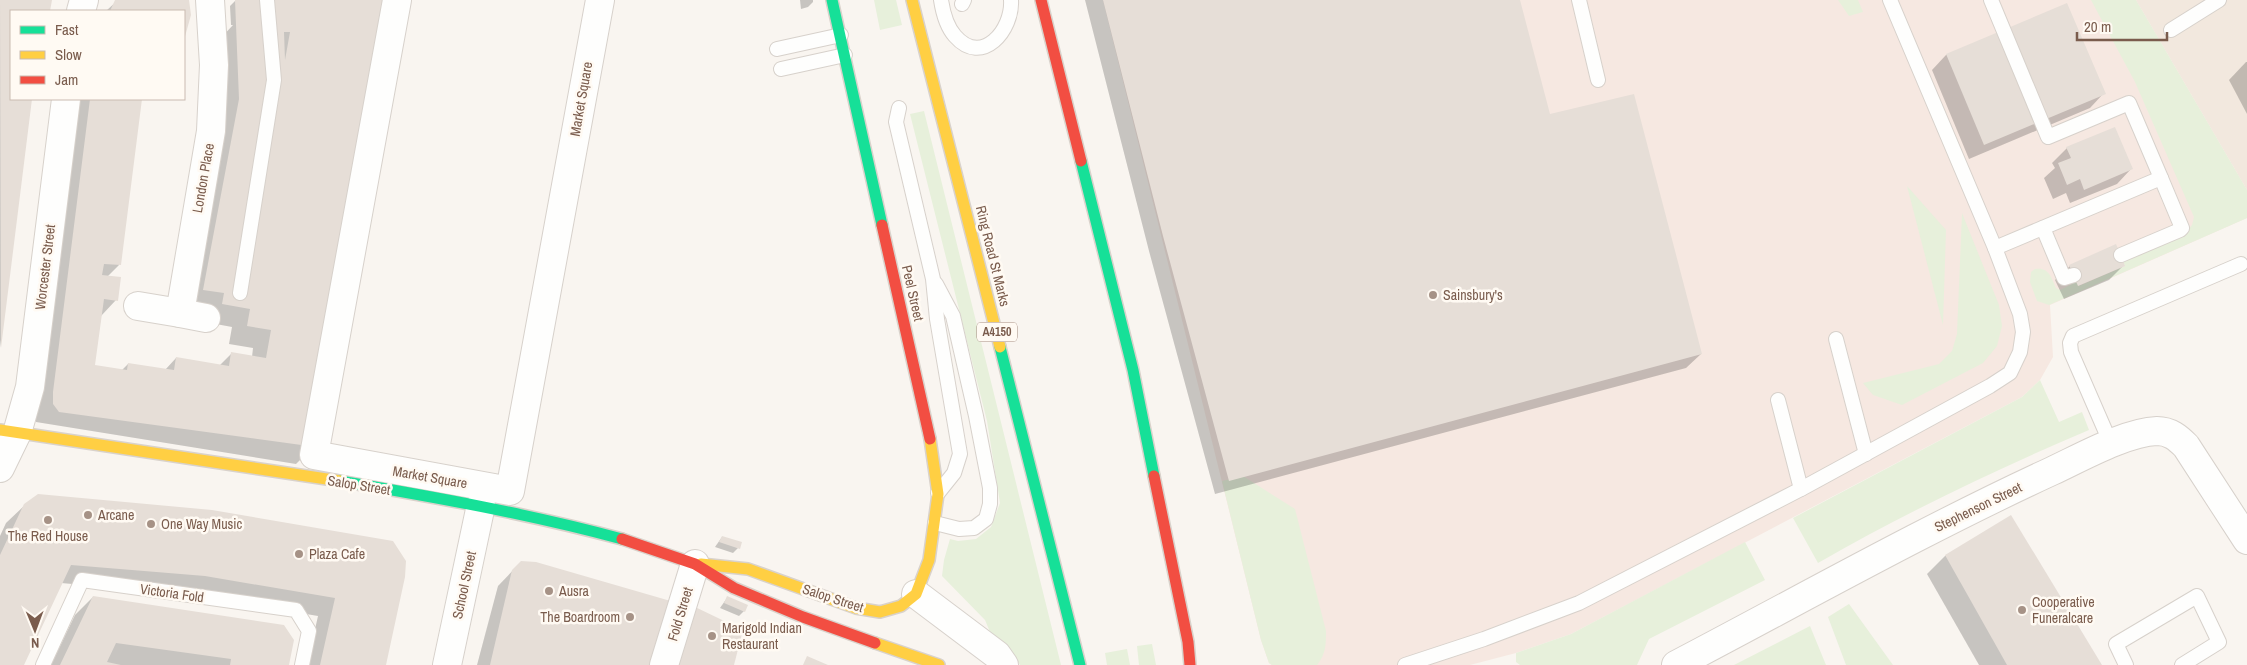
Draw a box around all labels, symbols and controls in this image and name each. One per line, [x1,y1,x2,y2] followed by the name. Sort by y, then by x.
[10,10,185,100] legend
[2077,10,2167,42] scale bar
[2084,16,2111,37] text: 20 m
[55,19,79,40] text: Fast
[55,44,82,65] text: Slow
[566,60,596,138] street label: Market Square
[55,69,78,90] text: Jam
[188,142,218,214] street label: London Place
[972,204,1014,309] street label: Ring Road St Marks
[31,223,59,311] street label: Worcester Street
[898,263,928,323] street label: Peel Street
[1443,286,1503,304] place label: Sainsbury's
[1427,289,1439,301] marker: Sainsbury's
[977,322,1017,342] road number: A4150
[391,462,469,492] street label: Market Square
[326,471,392,499] street label: Salop Street
[1931,478,2025,536] street label: Stephenson Street
[97,506,134,524] place label: Arcane
[82,509,94,521] marker: Arcane
[42,514,54,526] marker: The Red House
[161,515,243,533] place label: One Way Music
[145,518,157,530] marker: One Way Music
[8,527,88,545] place label: The Red House
[309,545,365,563] place label: Plaza Cafe
[293,548,305,560] marker: Plaza Cafe
[448,549,480,621] street label: School Street
[139,580,205,606] street label: Victoria Fold
[800,580,866,616] street label: Salop Street
[558,582,590,600] place label: Ausra
[543,585,555,597] marker: Ausra
[663,585,697,643] street label: Fold Street
[2032,593,2095,627] place label: Cooperative Funeralcare
[2016,604,2028,616] marker: Cooperative Funeralcare
[10,605,60,655] north arrow
[540,608,620,626] place label: The Boardroom
[624,611,636,623] marker: The Boardroom
[722,619,802,653] place label: Marigold Indian Restaurant
[706,630,718,642] marker: Marigold Indian Restaurant
[31,634,40,652] text: N

